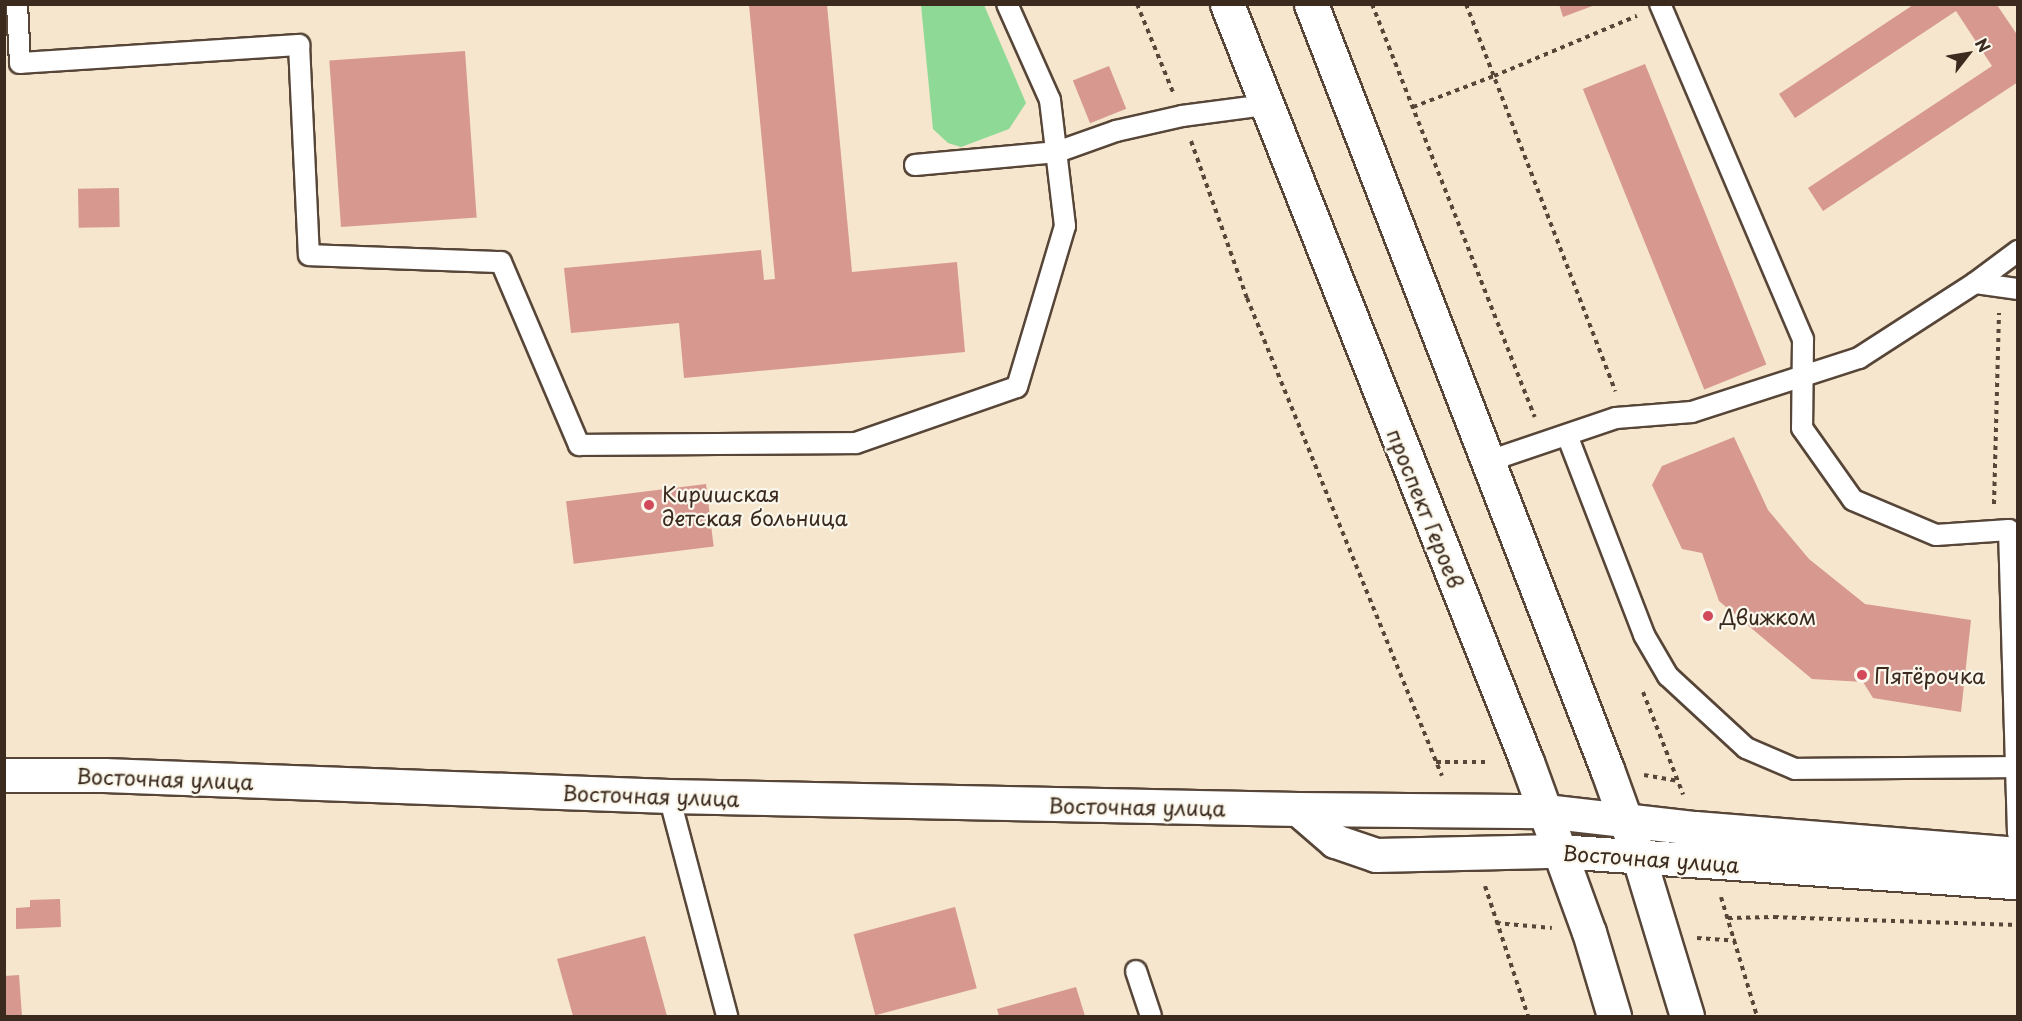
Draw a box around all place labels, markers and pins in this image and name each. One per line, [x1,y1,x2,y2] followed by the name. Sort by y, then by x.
[662,480,847,530] place label: Киришская детская больница
[640,496,658,514] marker: Киришская детская больница
[1720,603,1816,629] place label: Движком
[1701,609,1715,623] marker: Движком
[1874,662,1985,688] place label: Пятёрочка
[1855,668,1869,682] marker: Пятёрочка

